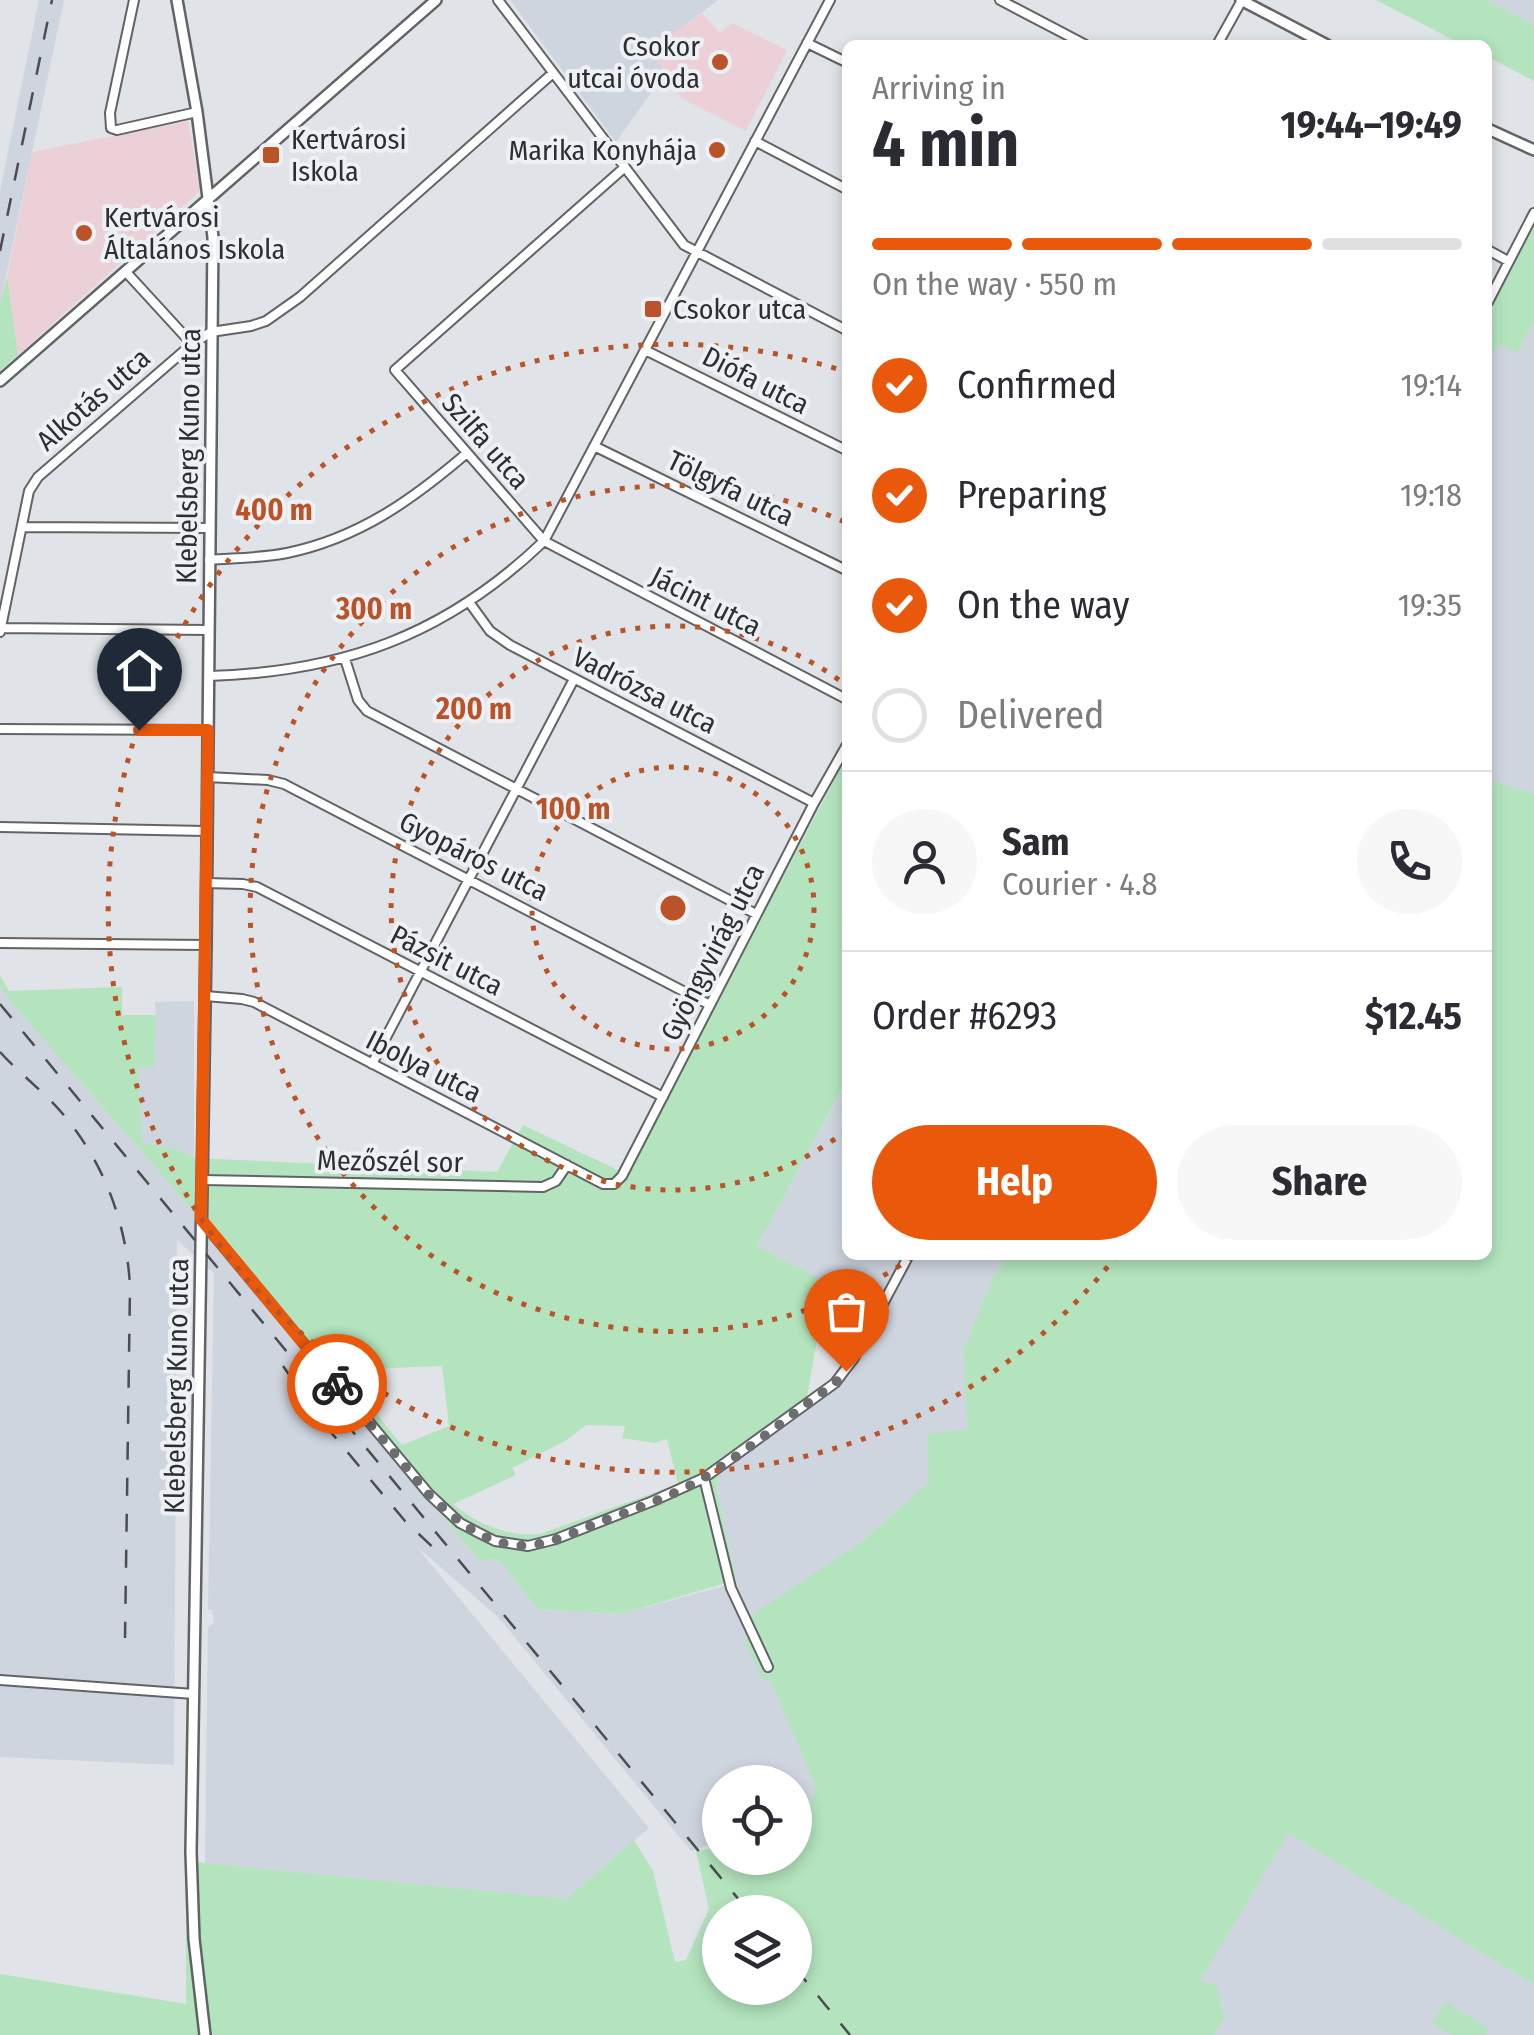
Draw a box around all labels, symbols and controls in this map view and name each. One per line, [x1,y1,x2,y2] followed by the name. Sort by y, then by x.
[567,30,700,95] place label: Csokor utcai óvoda
[709,51,731,73] marker: Csokor utcai óvoda
[872,69,1006,107] text: Arriving in
[1281,102,1462,148] text: 19:44–19:49
[872,105,1019,183] text: 4 min
[291,123,407,188] place label: Kertvárosi Iskola
[508,134,697,167] place label: Marika Konyhája
[706,139,728,161] marker: Marika Konyhája
[260,144,282,166] marker: Kertvárosi Iskola
[104,201,285,266] place label: Kertvárosi Általános Iskola
[73,222,95,244] marker: Kertvárosi Általános Iskola
[872,265,1117,303] text: On the way · 550 m
[673,293,806,326] place label: Csokor utca
[642,298,664,320] marker: Csokor utca
[170,328,207,584] street label: Klebelsberg Kuno utca
[697,340,815,421] street label: Diófa utca
[30,341,157,458] street label: Alkotás utca
[872,358,927,413] icon: check
[957,362,1117,408] text: Confirmed
[1401,366,1462,404] text: 19:14
[435,387,536,496] street label: Szilfa utca
[662,444,799,533] street label: Tölgyfa utca
[872,468,927,523] icon: check
[957,472,1106,518] text: Preparing
[1400,476,1462,514] text: 19:18
[235,492,313,528] text: 400 m
[645,560,767,643] street label: Jácint utca
[872,578,927,633] icon: check
[957,582,1129,628] text: On the way
[1398,586,1462,624] text: 19:35
[335,591,412,627] text: 300 m
[97,628,182,731] pin
[567,640,722,741] street label: Vadrózsa utca
[112,643,167,698] icon: home
[435,691,512,727] text: 200 m
[957,692,1104,738] text: Delivered
[536,791,610,827] text: 100 m
[394,805,554,908] street label: Gyopáros utca
[872,809,977,914] button: person
[1357,809,1462,914] button: phone
[1002,819,1070,865] text: Sam
[654,858,771,1046] street label: Gyöngyvirág utca
[1002,865,1158,903] text: Courier · 4.8
[655,890,691,926] centre of rings
[385,918,508,1003] street label: Pázsit utca
[872,993,1057,1039] text: Order #6293
[1365,993,1462,1039] text: $12.45
[360,1023,487,1110] street label: Ibolya utca
[872,1125,1157,1240] button: Help
[1177,1125,1462,1240] button: Share
[317,1144,464,1179] street label: Mezőszél sor
[158,1258,195,1514] street label: Klebelsberg Kuno utca
[804,1269,889,1372] pin
[819,1284,874,1339] icon: bag
[287,1334,387,1434] courier
[310,1357,365,1412] icon: bike
[702,1765,812,2005] map controls
[702,1765,812,1875] button: locate
[702,1895,812,2005] button: layers

